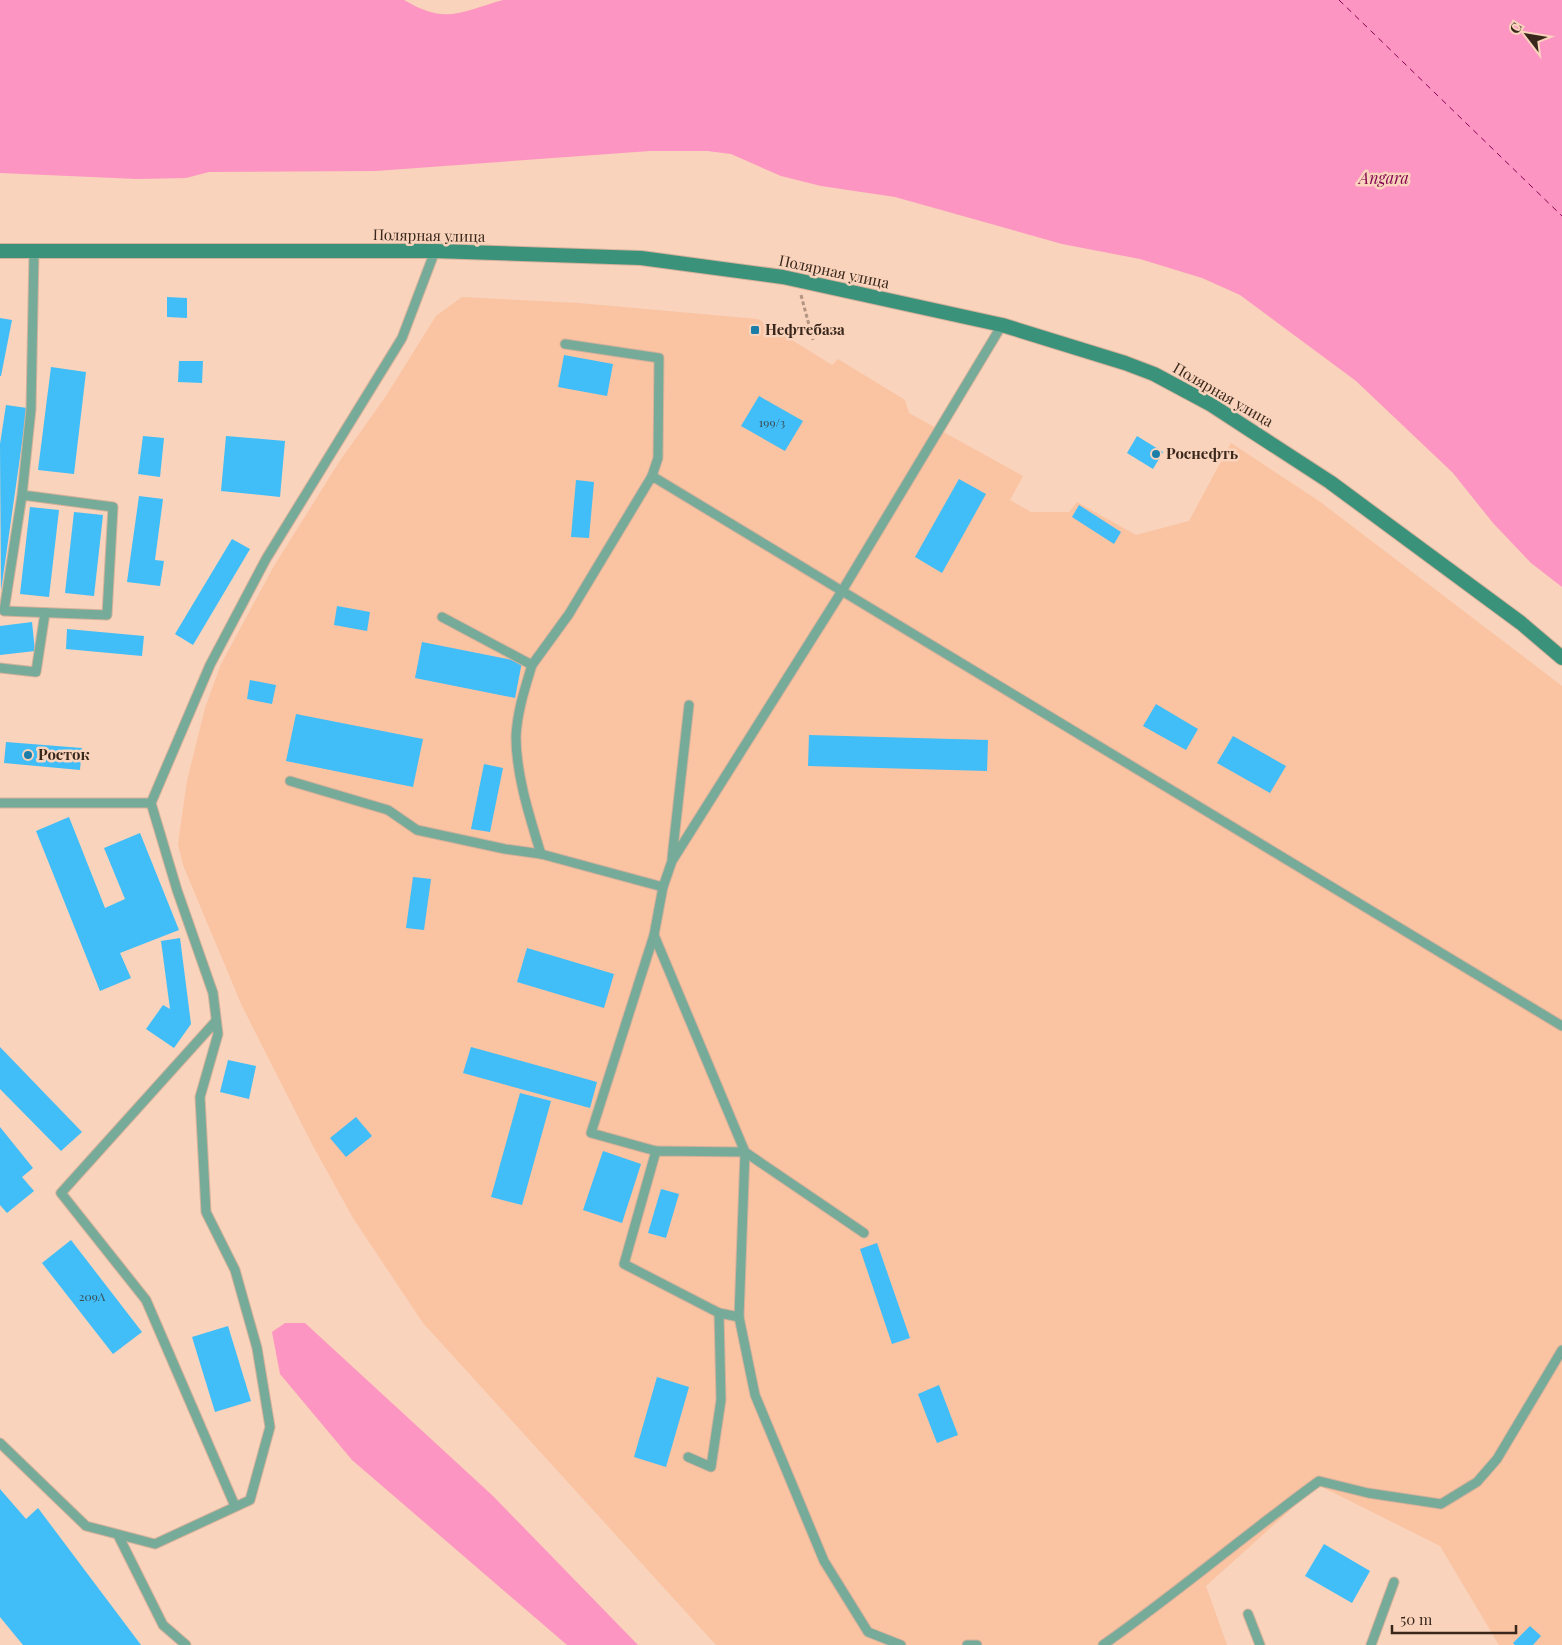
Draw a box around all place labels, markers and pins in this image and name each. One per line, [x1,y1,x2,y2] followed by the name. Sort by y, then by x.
[765,319,845,339] place label: Нефтебаза
[749,324,761,336] marker: Нефтебаза
[1166,443,1239,463] place label: Роснефть
[1150,448,1162,460] marker: Роснефть
[38,744,91,764] place label: Росток
[22,749,34,761] marker: Росток

